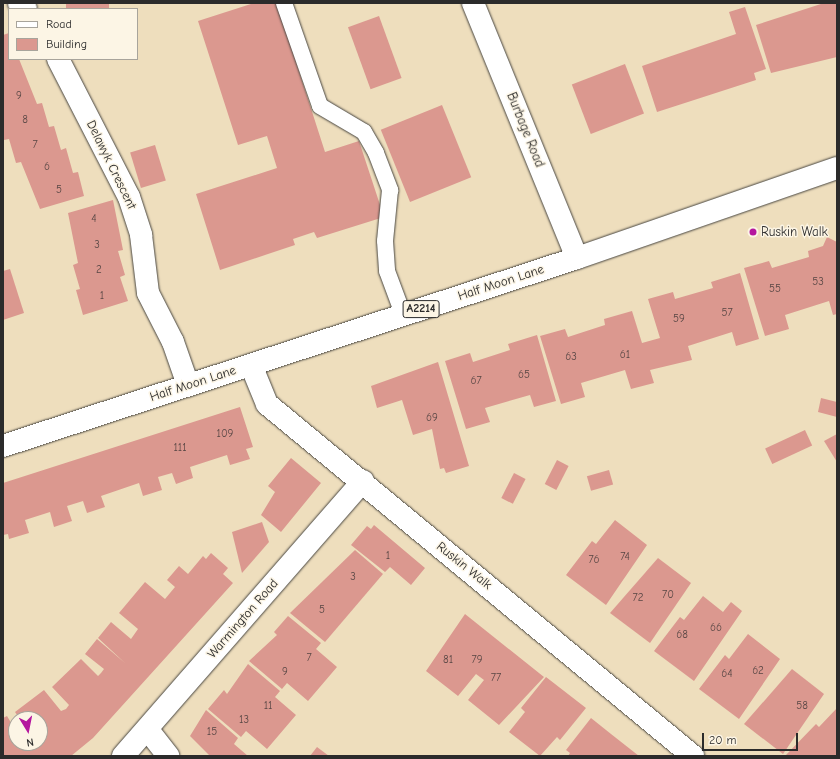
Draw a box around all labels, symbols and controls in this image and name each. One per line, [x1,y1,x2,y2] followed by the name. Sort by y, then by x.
[8,8,138,60] legend
[46,17,72,31] text: Road
[46,37,87,51] text: Building
[16,89,22,103] house number: 9
[503,90,547,170] street label: Burbage Road
[22,113,28,127] house number: 8
[83,118,139,212] street label: Delawyk Crescent
[32,138,38,152] house number: 7
[44,160,50,174] house number: 6
[56,183,62,197] house number: 5
[91,212,97,226] house number: 4
[761,224,828,240] place label: Ruskin Walk
[748,227,758,237] marker: Ruskin Walk
[94,238,100,252] house number: 3
[456,262,546,304] street label: Half Moon Lane
[96,263,102,277] house number: 2
[812,275,824,289] house number: 53
[769,282,781,296] house number: 55
[100,289,104,303] house number: 1
[402,299,440,319] road number: A2214
[721,306,733,320] house number: 57
[673,312,685,326] house number: 59
[620,348,630,362] house number: 61
[565,350,577,364] house number: 63
[148,363,238,405] street label: Half Moon Lane
[518,368,530,382] house number: 65
[470,374,482,388] house number: 67
[426,411,438,425] house number: 69
[217,427,233,441] house number: 109
[173,441,187,455] house number: 111
[433,539,495,593] street label: Ruskin Walk
[386,549,390,563] house number: 1
[620,550,630,564] house number: 74
[588,553,600,567] house number: 76
[350,570,356,584] house number: 3
[204,576,282,662] street label: Warmington Road
[662,588,674,602] house number: 70
[633,591,643,605] house number: 72
[319,603,325,617] house number: 5
[710,621,722,635] house number: 66
[676,628,688,642] house number: 68
[306,651,312,665] house number: 7
[443,653,453,667] house number: 81
[471,653,483,667] house number: 79
[752,664,764,678] house number: 62
[282,665,288,679] house number: 9
[721,667,733,681] house number: 64
[491,671,501,685] house number: 77
[264,699,272,713] house number: 11
[796,699,808,713] house number: 58
[8,711,48,751] north arrow
[239,713,249,727] house number: 13
[207,725,217,739] house number: 15
[704,725,800,751] scale bar
[709,733,737,747] text: 20 m
[25,735,35,749] text: N

